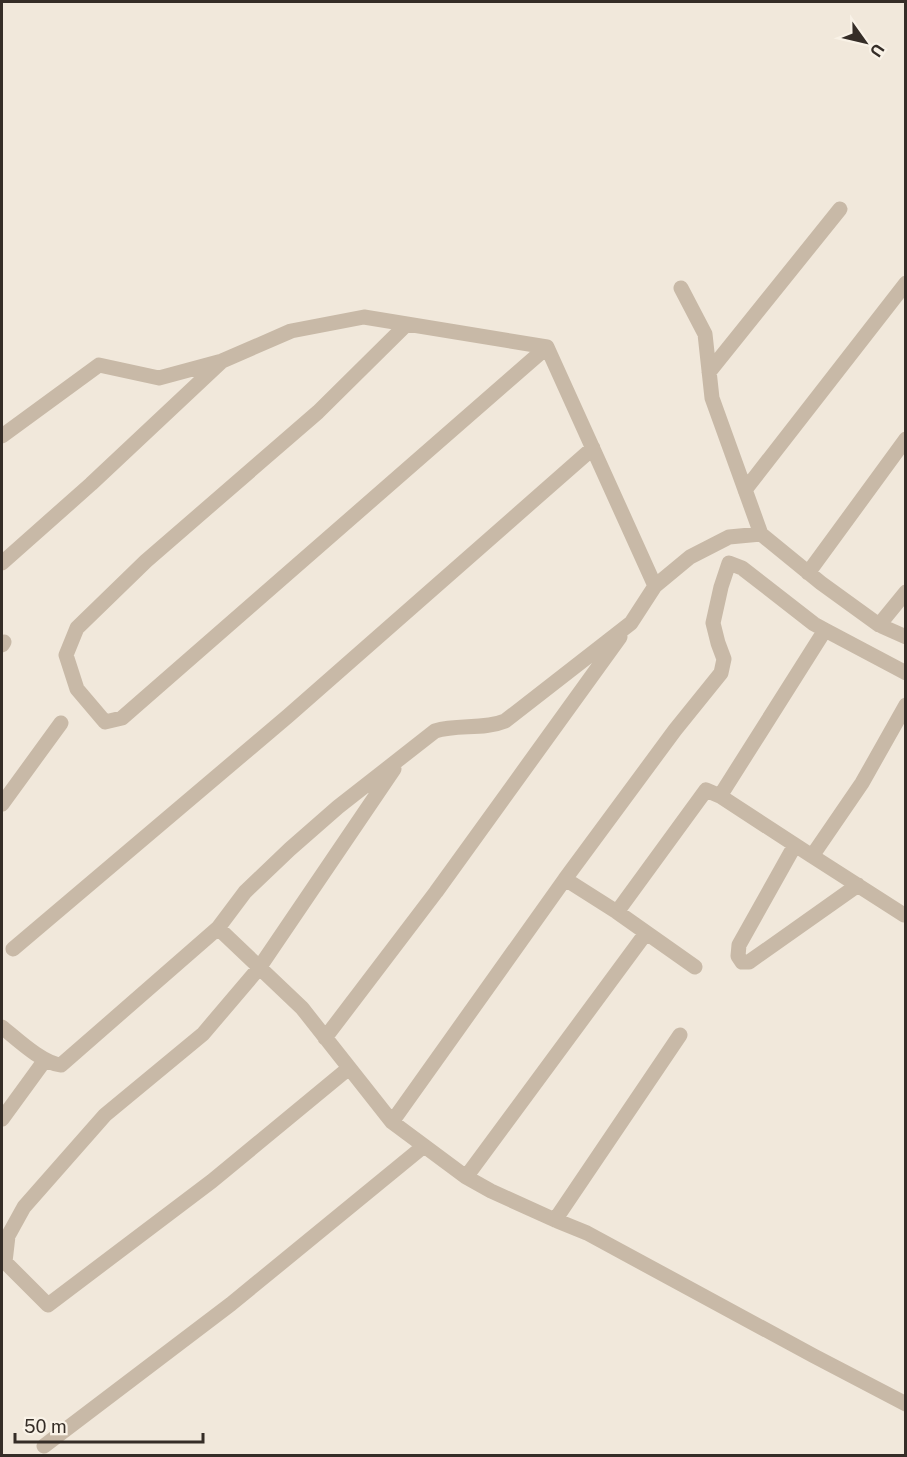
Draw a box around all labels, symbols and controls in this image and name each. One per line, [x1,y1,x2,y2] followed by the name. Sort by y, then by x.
[835,12,895,72] north arrow
[866,40,888,60] text: U
[15,1406,202,1444] scale bar
[24,1416,67,1437] text: 50 m

